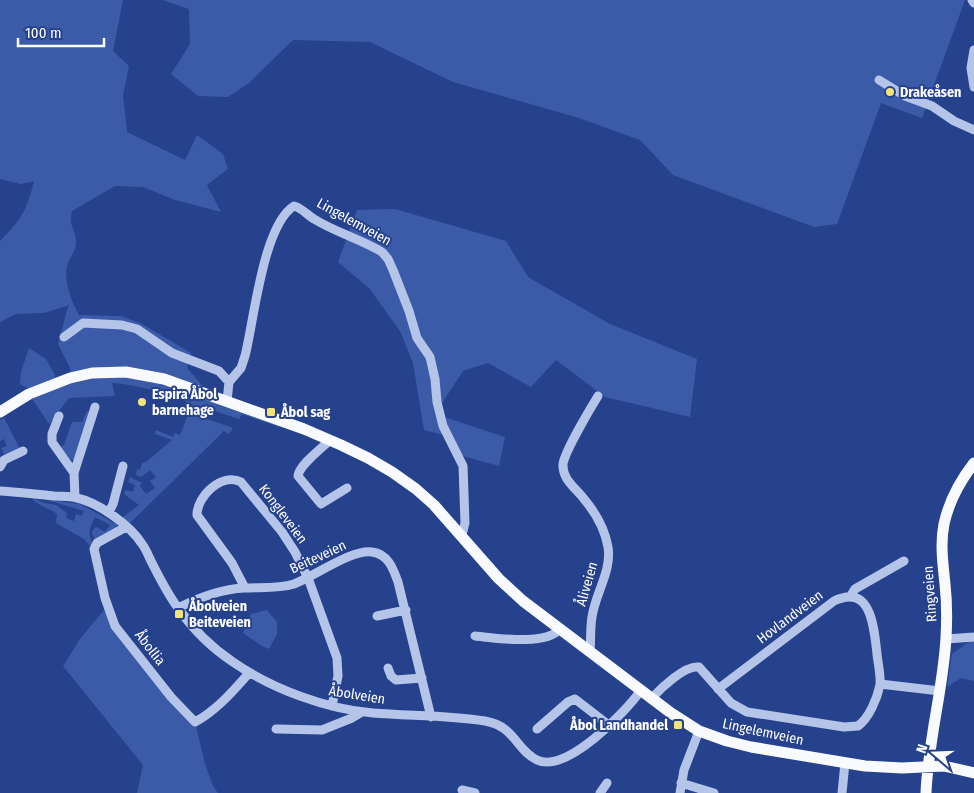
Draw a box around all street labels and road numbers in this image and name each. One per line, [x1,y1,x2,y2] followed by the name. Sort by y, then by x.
[314,195,394,249] street label: Lingelemveien
[255,481,311,547] street label: Kongleveien
[287,537,349,577] street label: Beiteveien
[572,560,601,608] street label: Åliveien
[920,565,940,623] street label: Ringveien
[754,587,826,647] street label: Hovlandveien
[131,626,170,669] street label: Åbollia
[328,681,386,708] street label: Åbolveien
[721,715,805,749] street label: Lingelemveien

